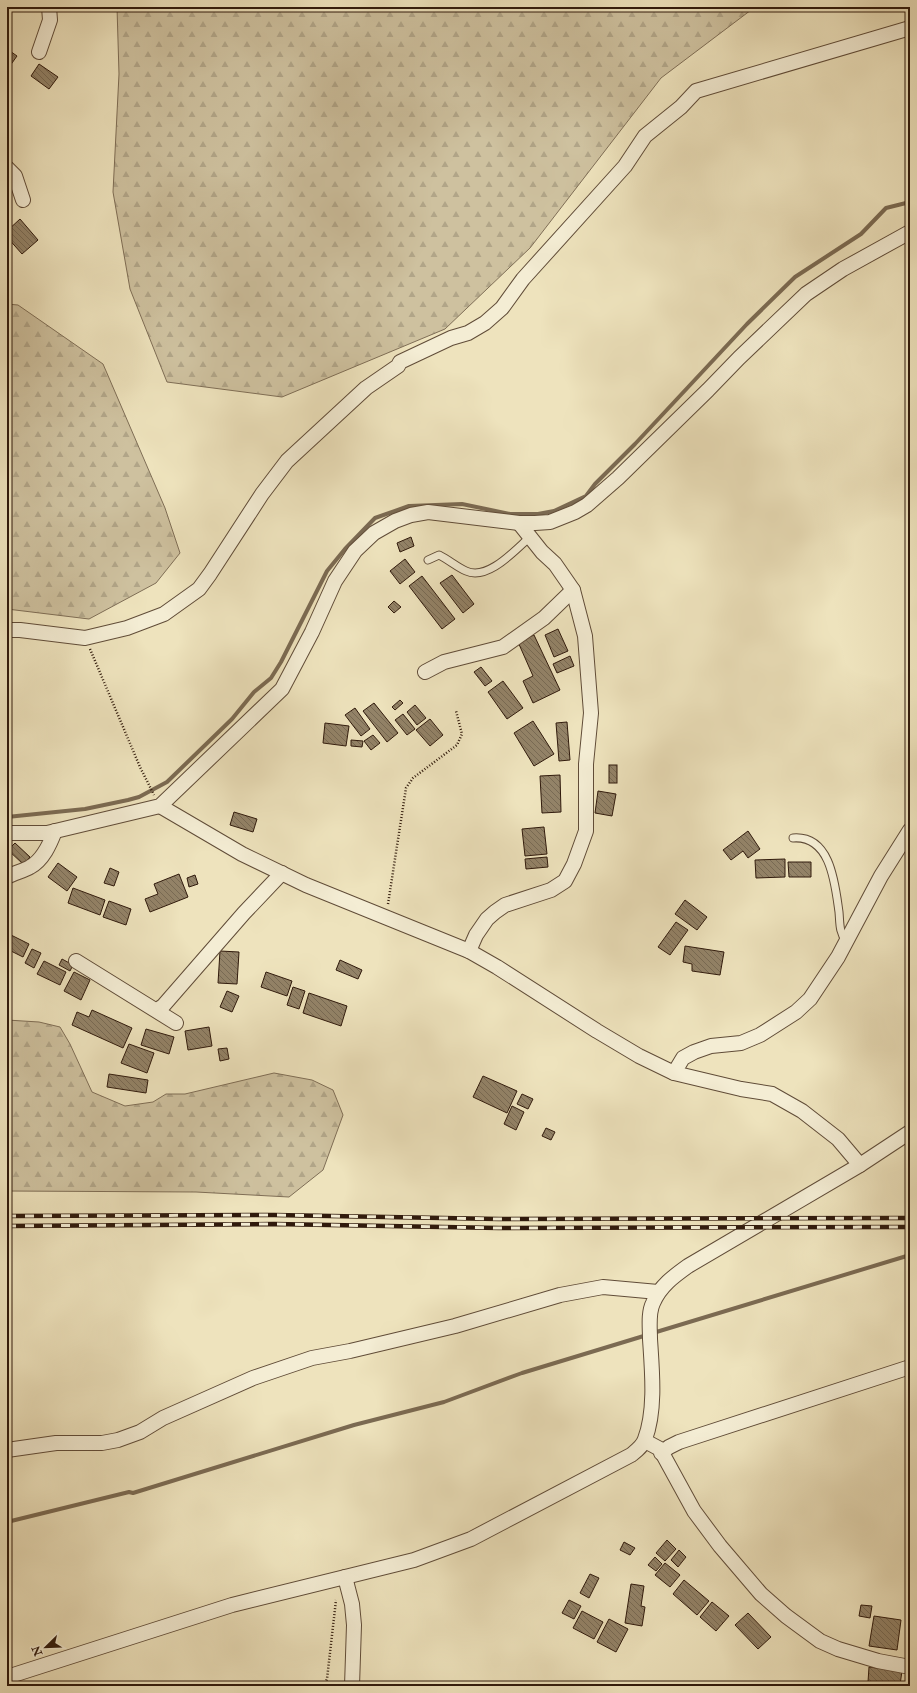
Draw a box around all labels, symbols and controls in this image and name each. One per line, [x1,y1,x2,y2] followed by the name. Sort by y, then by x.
[26,1627,66,1667] north arrow
[29,1643,46,1659] text: N

